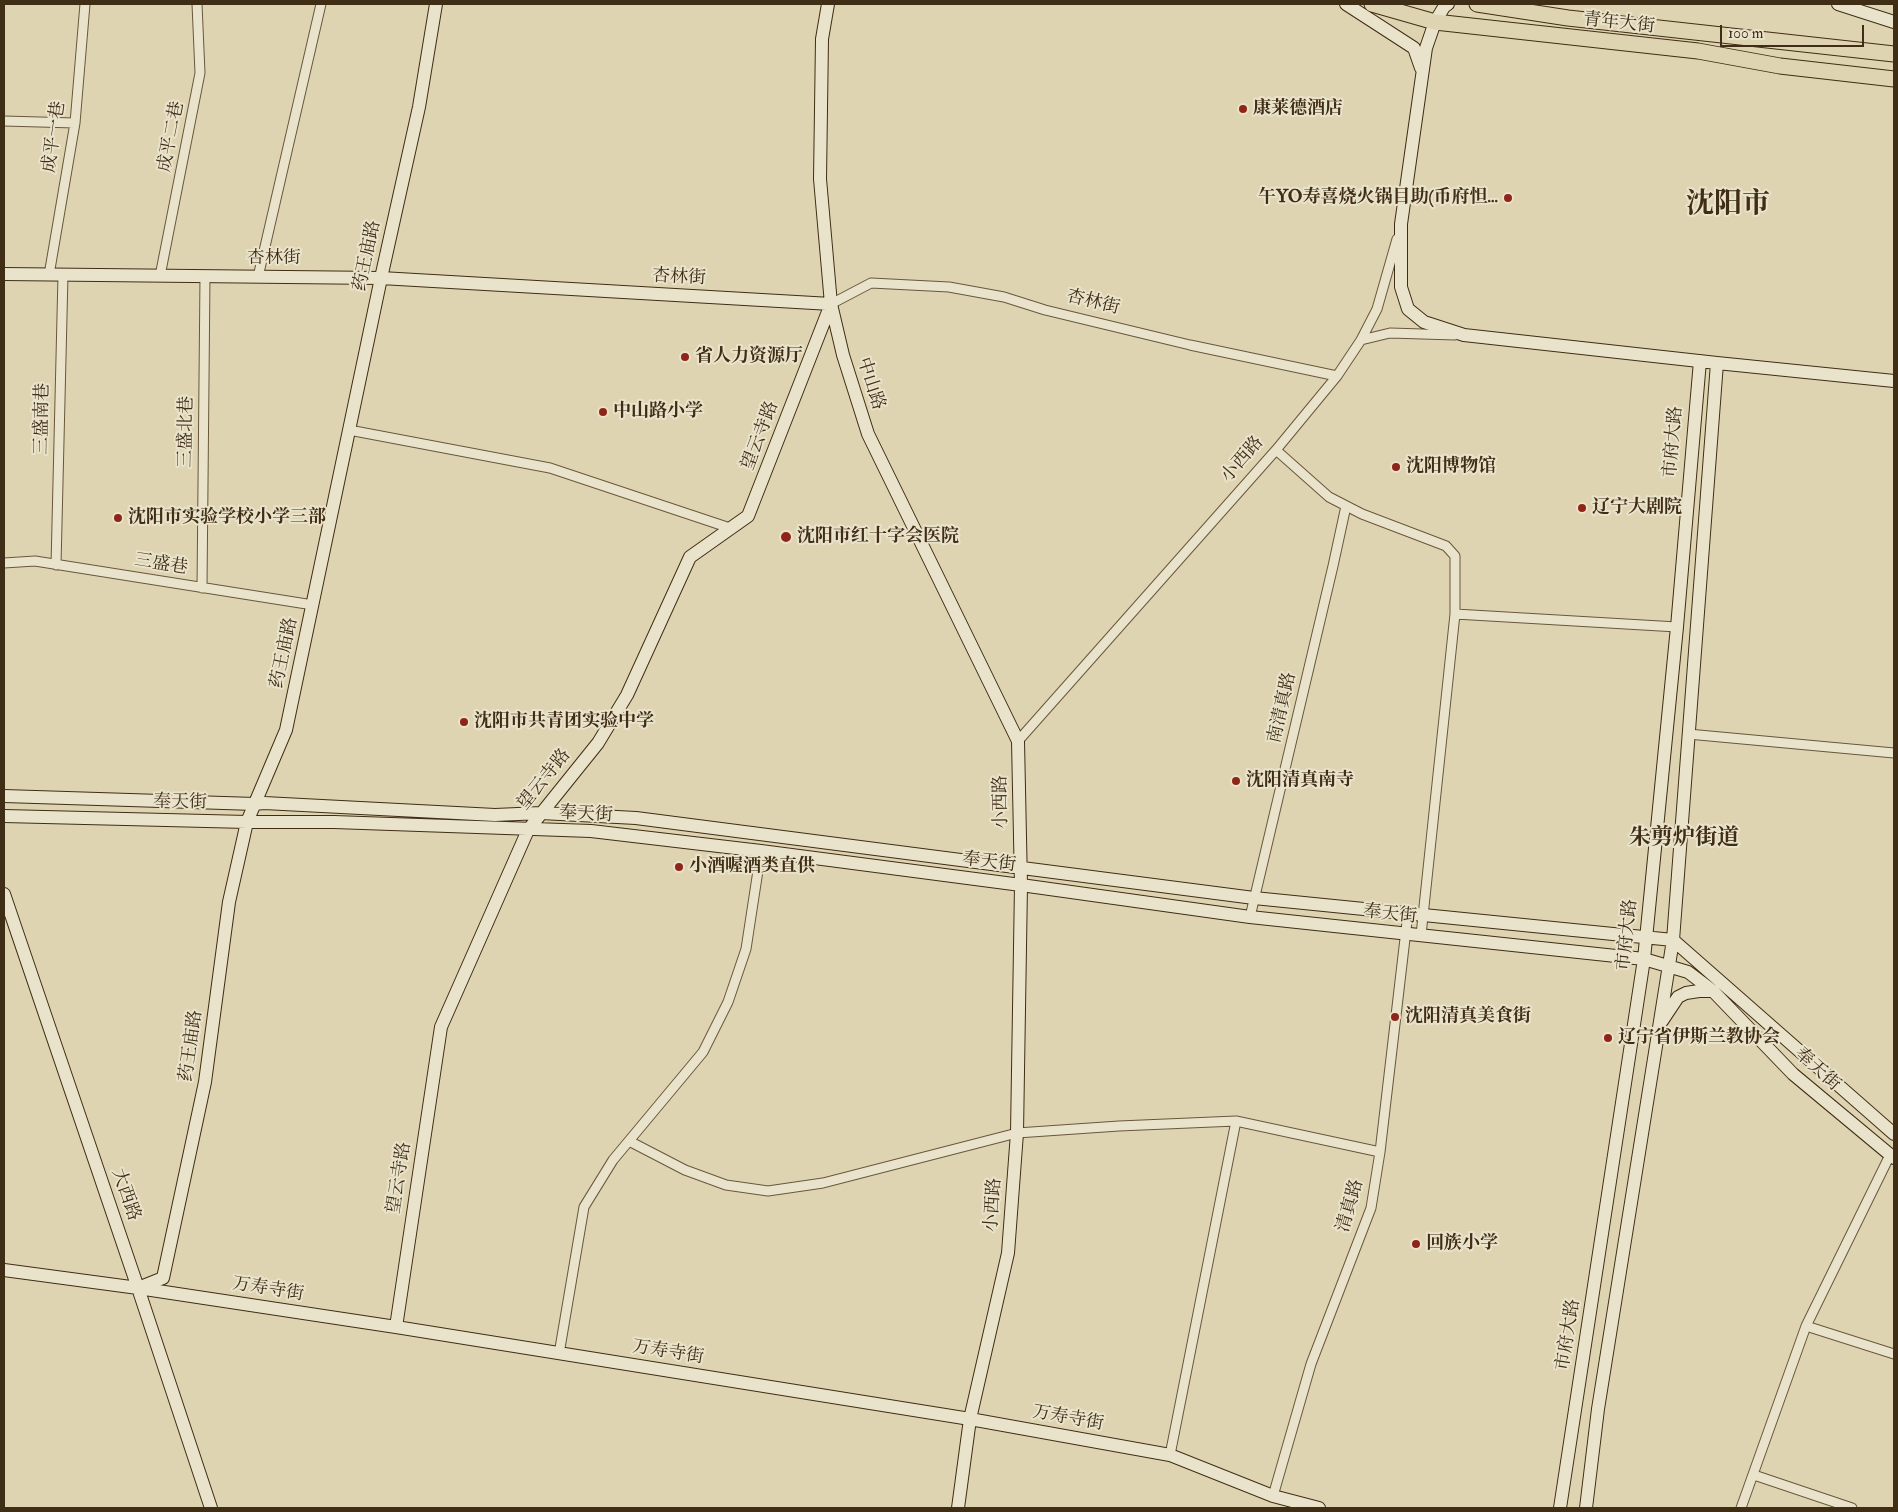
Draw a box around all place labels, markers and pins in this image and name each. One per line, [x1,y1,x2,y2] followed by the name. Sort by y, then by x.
[1253,98,1343,120] place label: 康莱德酒店
[1237,103,1249,115] marker: 康莱德酒店
[1258,187,1498,209] place label: 午YO寿喜烧火锅目助(币府怛...
[1502,192,1514,204] marker: 午YO寿喜烧火锅目助(币府怛...
[695,346,803,368] place label: 省人力资源厅
[679,351,691,363] marker: 省人力资源厅
[613,401,703,423] place label: 中山路小学
[597,406,609,418] marker: 中山路小学
[1406,456,1496,478] place label: 沈阳博物馆
[1390,461,1402,473] marker: 沈阳博物馆
[1592,497,1682,519] place label: 辽宁大剧院
[1576,502,1588,514] marker: 辽宁大剧院
[128,507,326,529] place label: 沈阳市实验学校小学三部
[112,512,124,524] marker: 沈阳市实验学校小学三部
[797,526,959,548] place label: 沈阳市红十字会医院
[779,530,793,544] marker: 沈阳市红十字会医院
[474,711,654,733] place label: 沈阳市共青团实验中学
[458,716,470,728] marker: 沈阳市共青团实验中学
[1246,770,1354,792] place label: 沈阳清真南寺
[1230,775,1242,787] marker: 沈阳清真南寺
[689,856,815,878] place label: 小酒喔酒类直供
[673,861,685,873] marker: 小酒喔酒类直供
[1405,1006,1531,1028] place label: 沈阳清真美食街
[1389,1011,1401,1023] marker: 沈阳清真美食街
[1618,1027,1780,1049] place label: 辽宁省伊斯兰教协会
[1602,1032,1614,1044] marker: 辽宁省伊斯兰教协会
[1426,1233,1498,1255] place label: 回族小学
[1410,1238,1422,1250] marker: 回族小学

